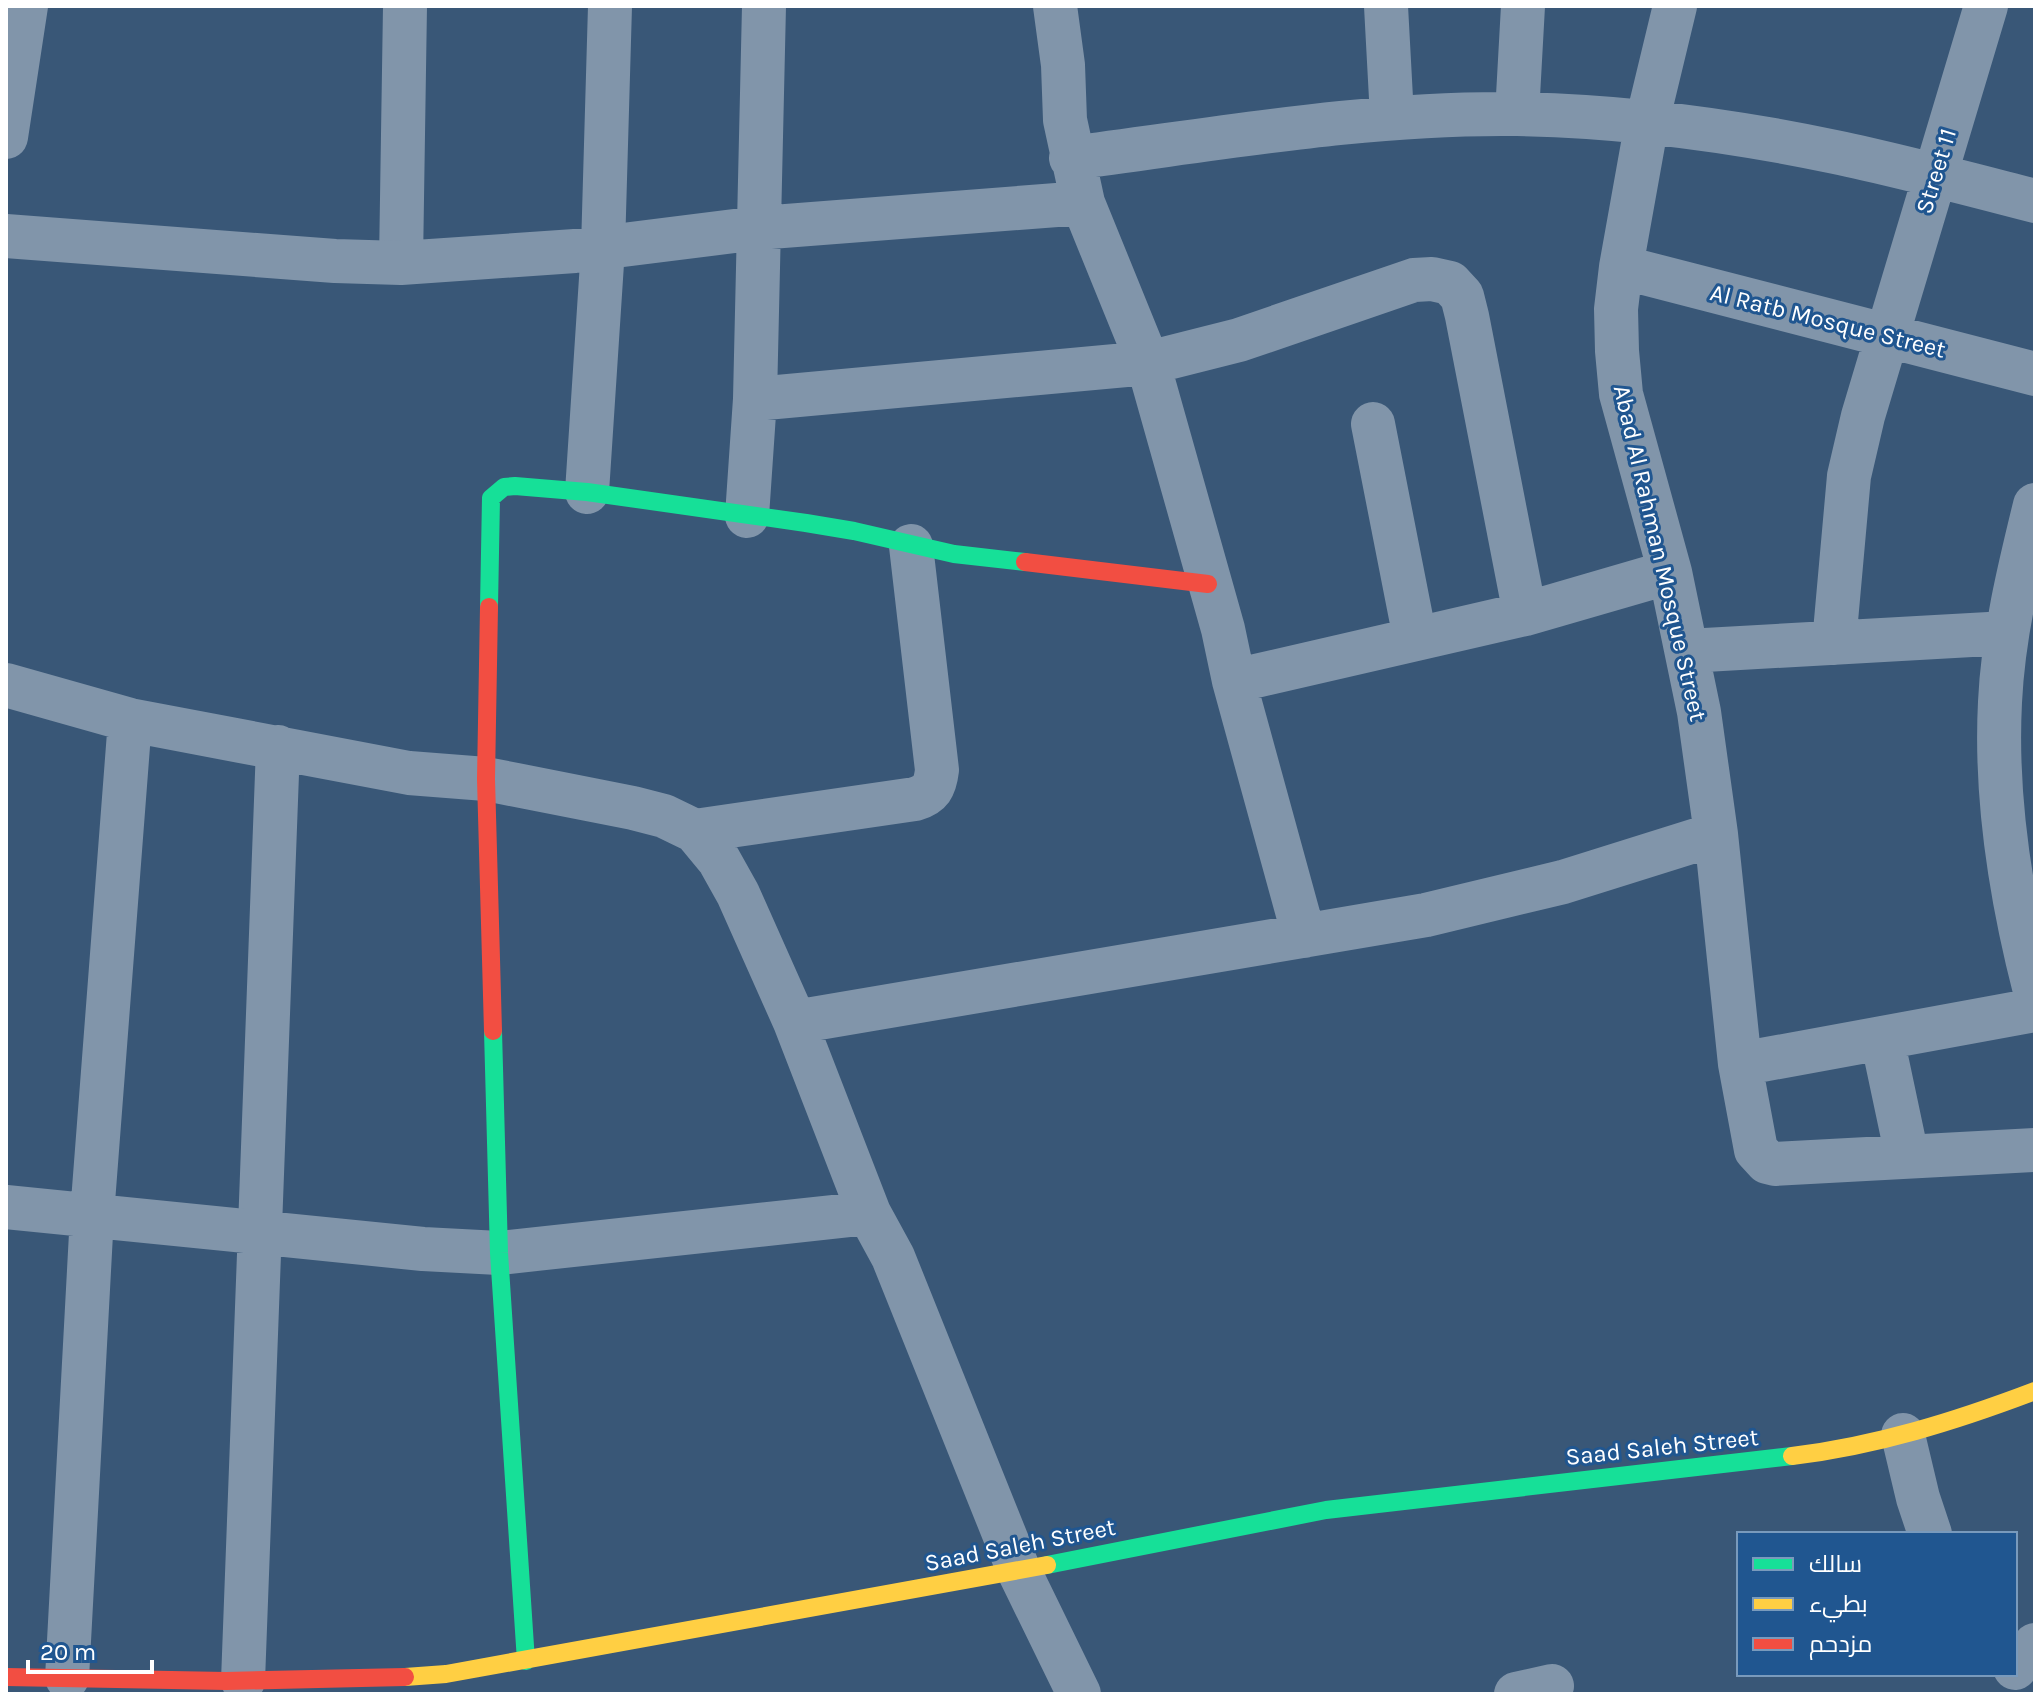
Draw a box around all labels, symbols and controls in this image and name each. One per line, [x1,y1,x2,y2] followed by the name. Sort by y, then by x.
[1910,125,1962,217] street label: Street 11
[1707,278,1949,364] street label: Al Ratb Mosque Street
[1608,382,1712,724] street label: Abad Al Rahman Mosque Street
[1564,1423,1760,1471] street label: Saad Saleh Street
[922,1513,1118,1577] street label: Saad Saleh Street
[1737,1532,2017,1676] legend
[1809,1550,1862,1578] text: سالك
[1809,1590,1868,1623] text: بطيء
[28,1624,152,1674] scale bar
[1809,1630,1872,1660] text: مزدحم
[40,1638,96,1666] text: 20 m

